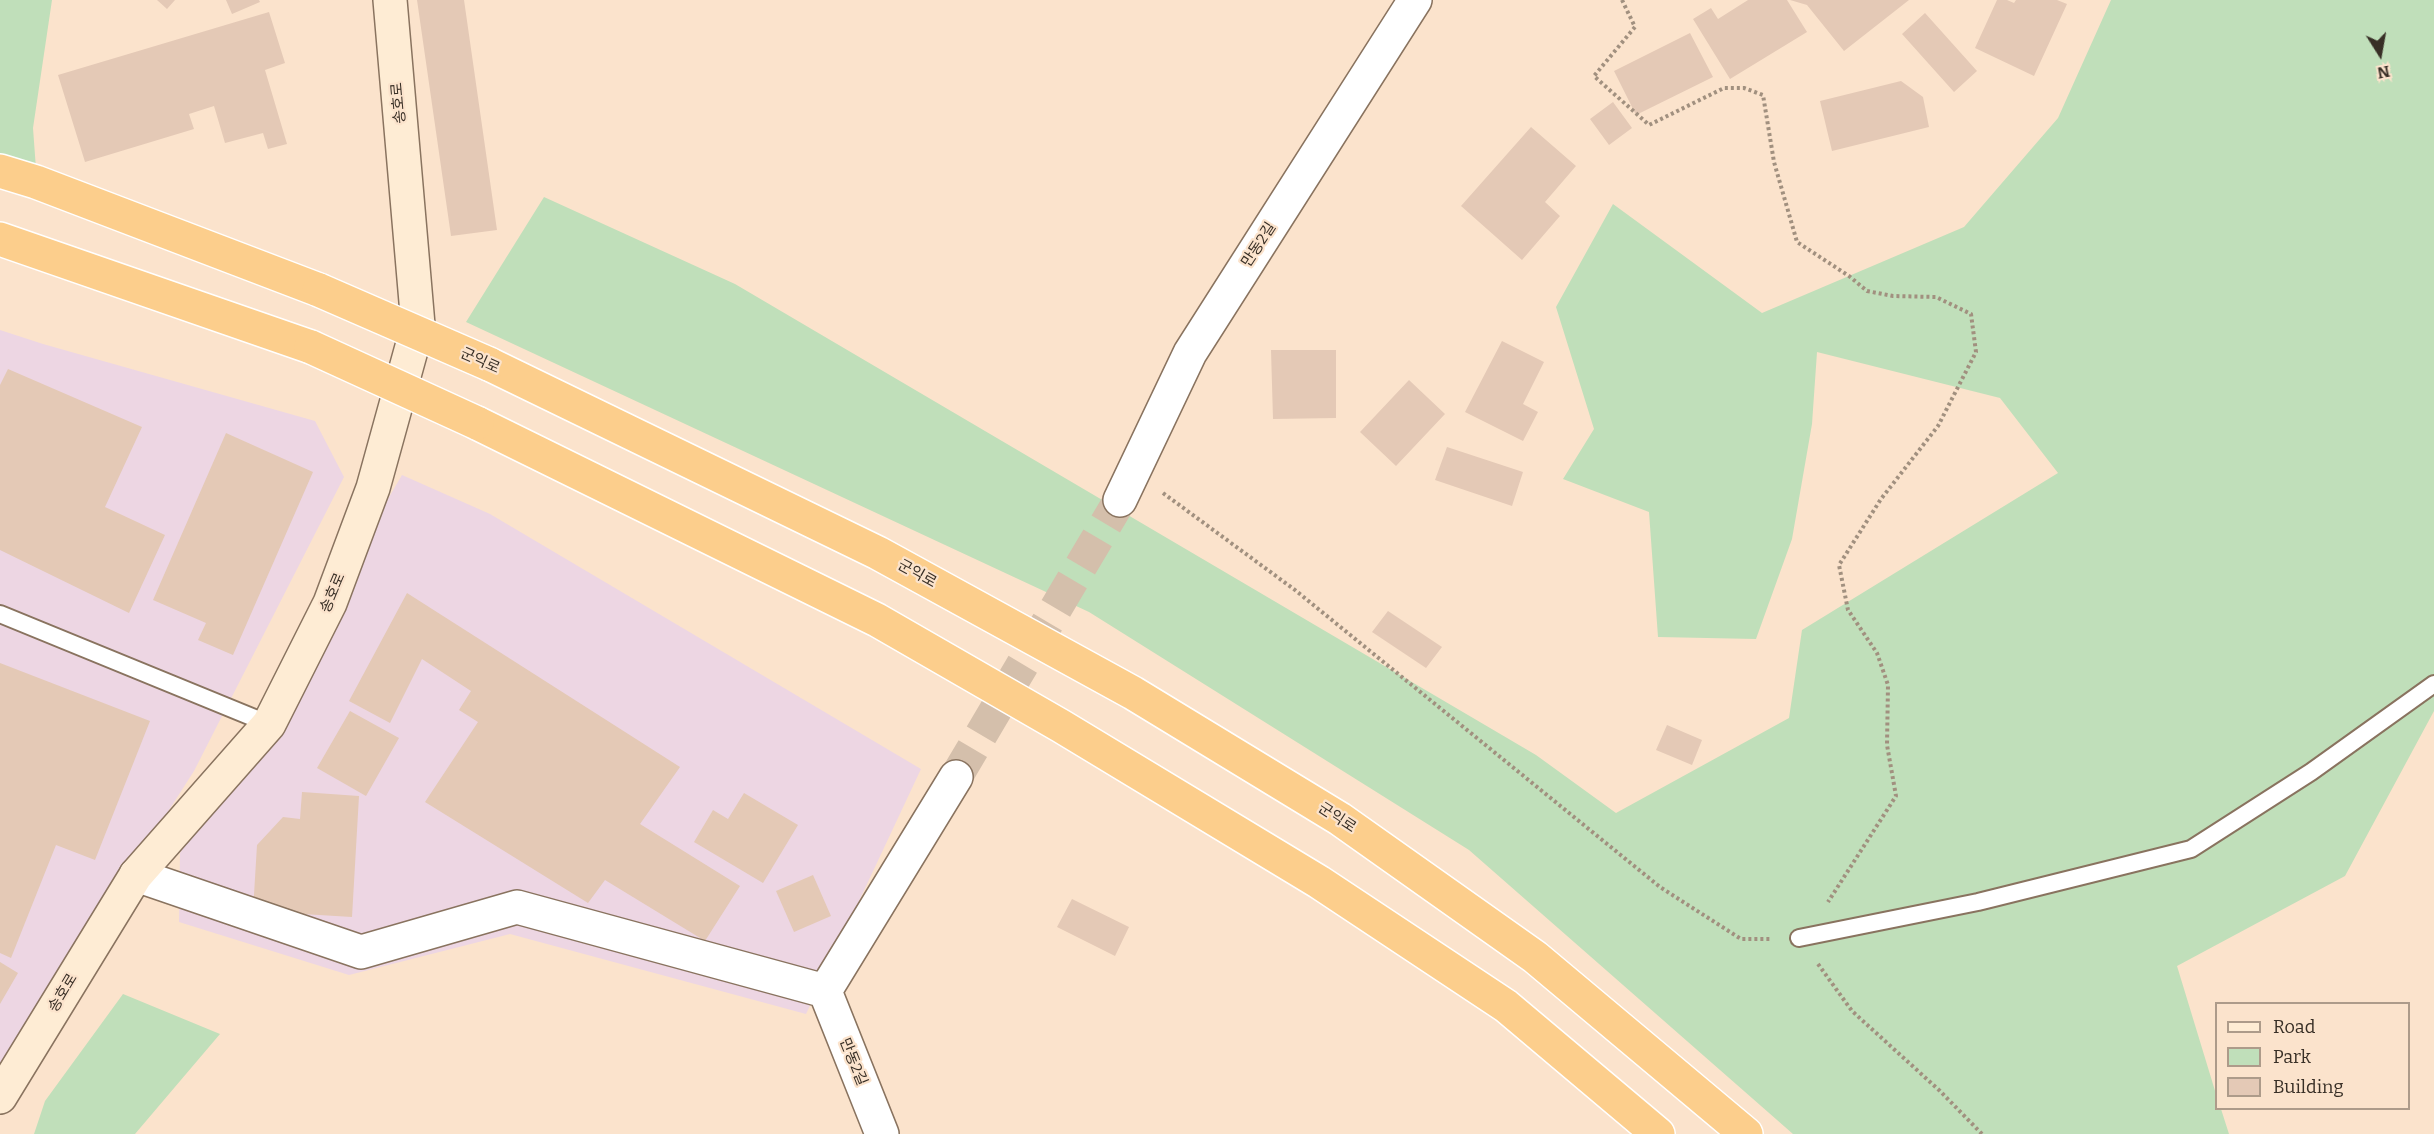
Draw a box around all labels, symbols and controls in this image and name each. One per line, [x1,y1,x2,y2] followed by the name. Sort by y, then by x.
[2350,24,2410,84] north arrow
[2376,62,2391,83] text: N
[388,82,410,124] street label: 송호로
[1238,219,1280,271] street label: 만동2길
[457,344,503,378] street label: 군익로
[895,556,939,592] street label: 군익로
[317,570,349,616] street label: 송호로
[1315,799,1359,837] street label: 군익로
[45,971,81,1015] street label: 송호로
[2215,1002,2410,1110] legend
[2273,1016,2315,1038] text: Road
[835,1036,871,1088] street label: 만동2길
[2273,1046,2311,1068] text: Park
[2273,1076,2344,1098] text: Building

